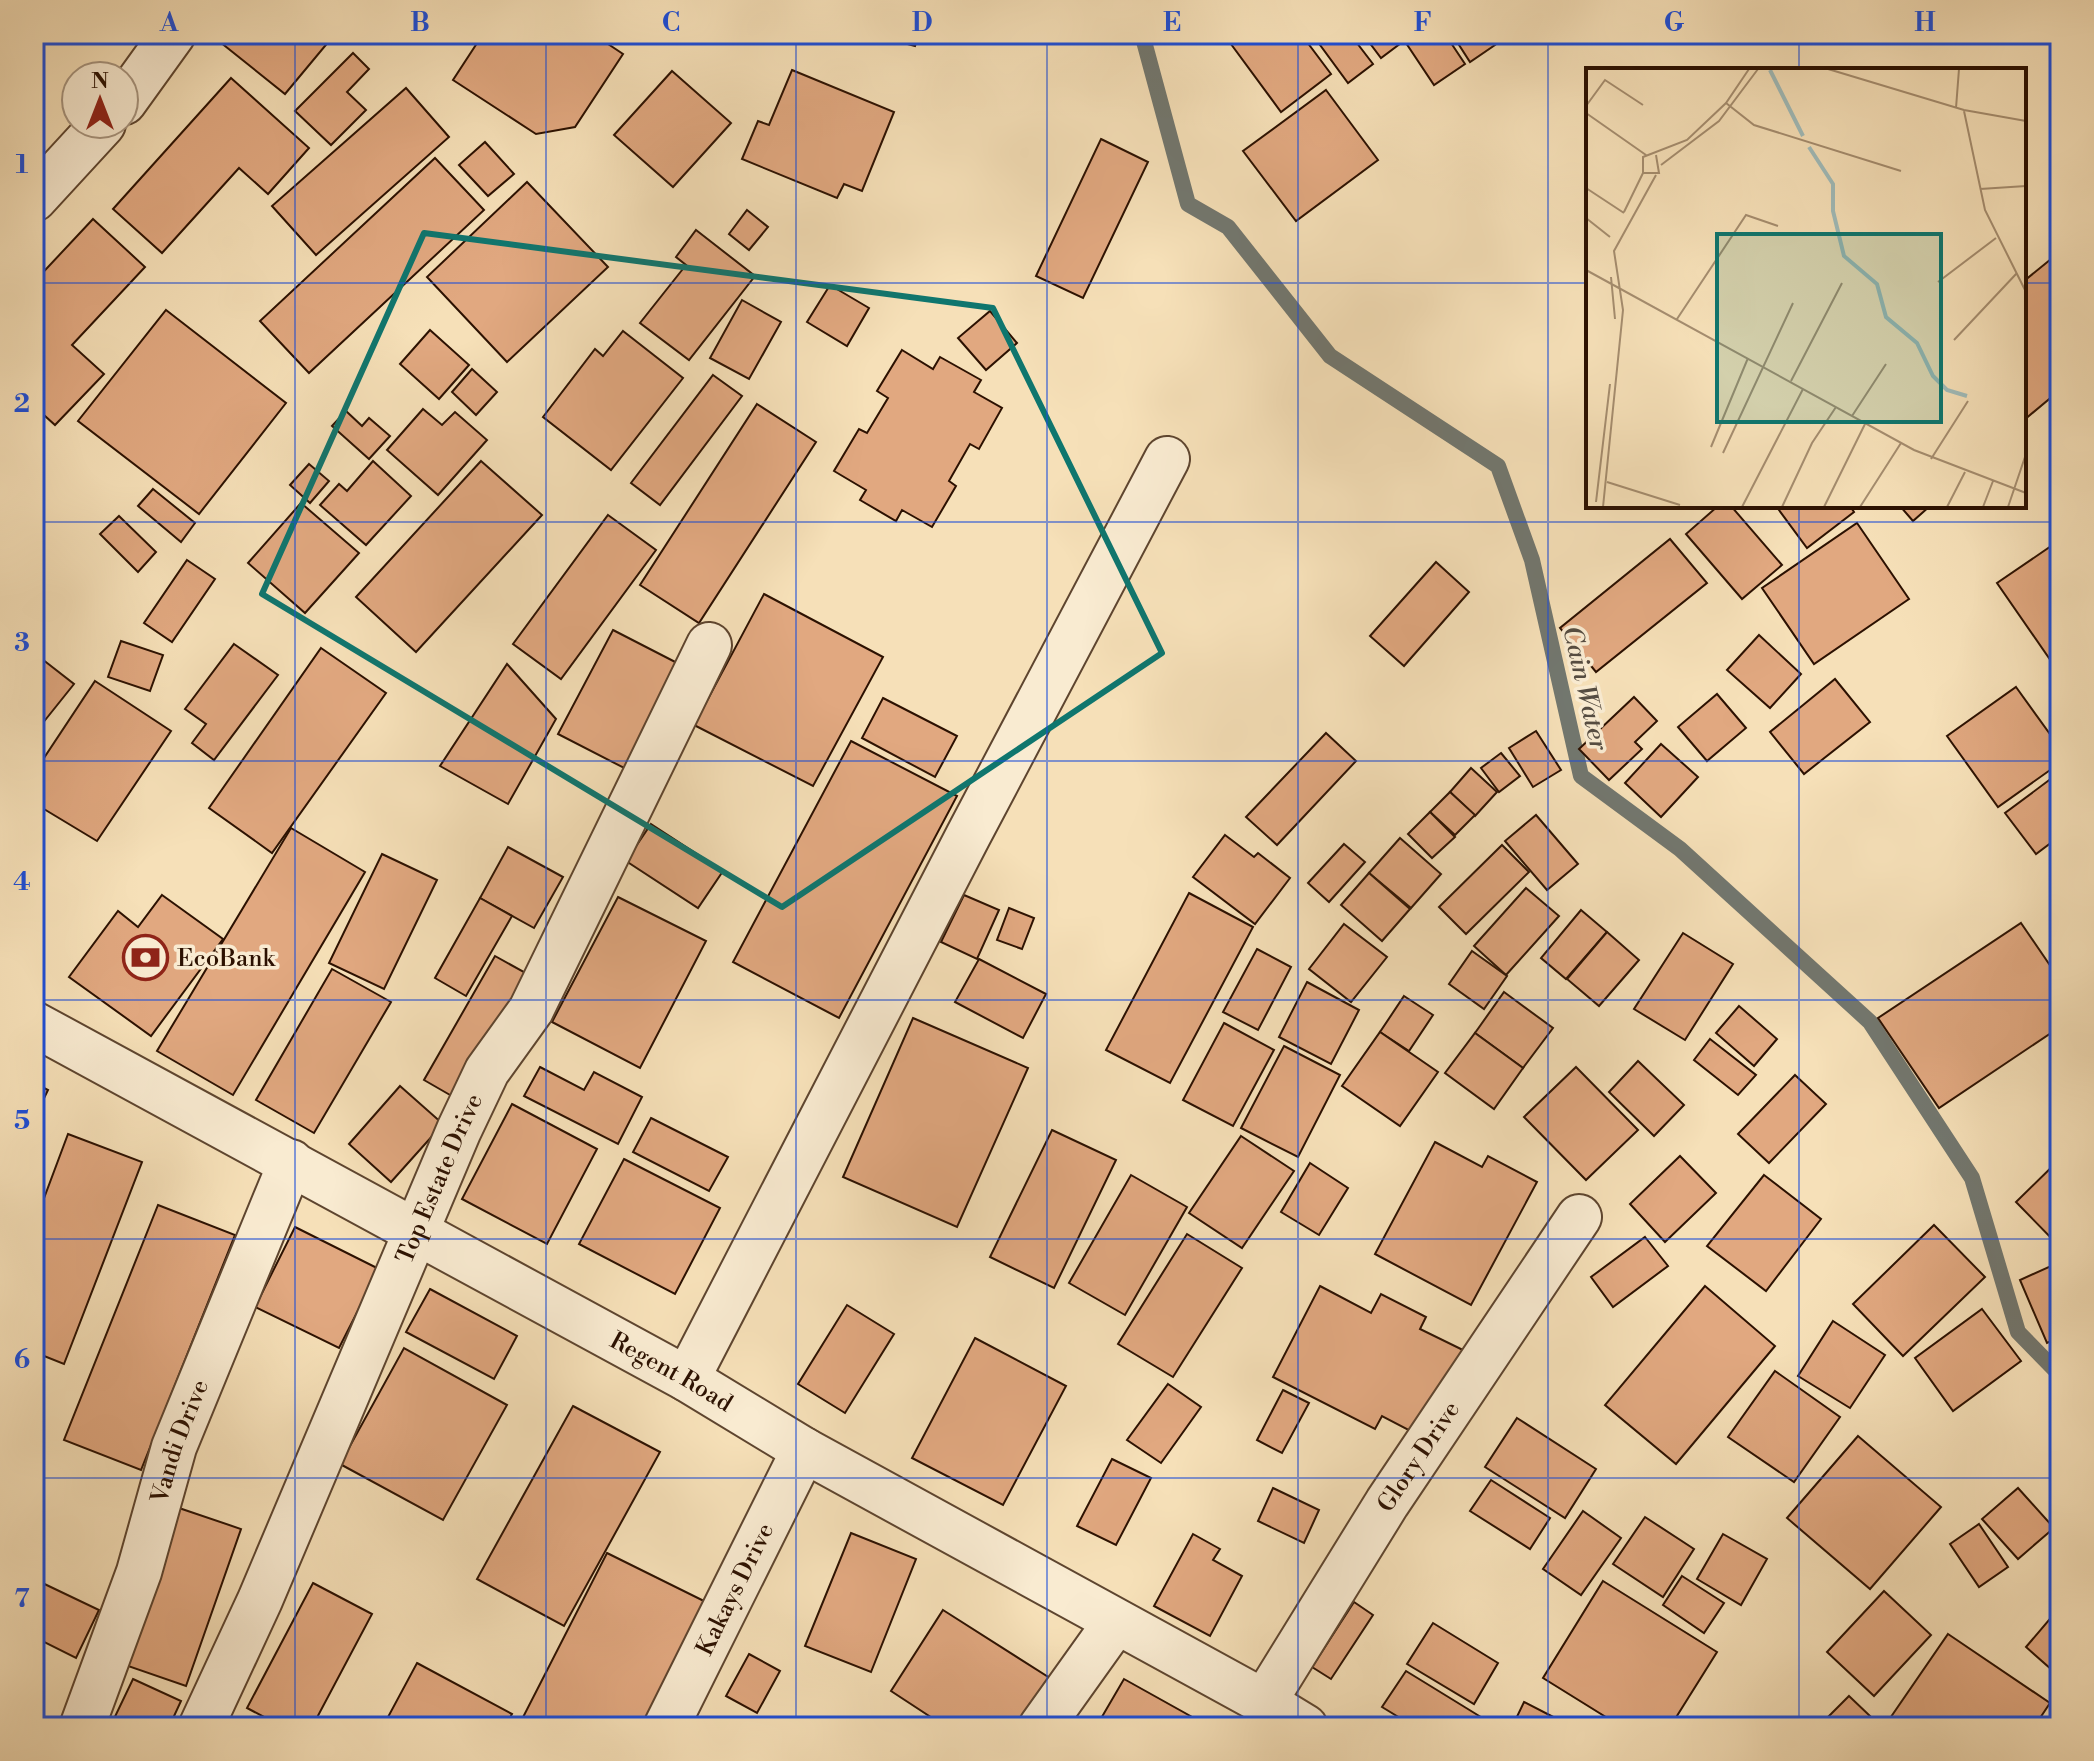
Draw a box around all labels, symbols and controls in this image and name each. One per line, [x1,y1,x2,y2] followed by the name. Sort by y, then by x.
[159,7,179,39] text: A
[410,7,430,39] text: B
[662,7,680,39] text: C
[912,7,932,39] text: D
[1163,7,1181,39] text: E
[1414,7,1432,39] text: F
[1664,7,1685,39] text: G
[1914,7,1936,39] text: H
[60,60,140,140] north arrow
[91,68,109,95] text: N
[1586,68,2026,508] inset map
[16,149,29,181] text: 1
[14,388,30,420] text: 2
[1555,623,1615,754] water label: Cain Water
[14,627,30,659] text: 3
[13,866,31,898] text: 4
[122,934,170,982] bank icon: EcoBank
[177,944,277,974] place label: EcoBank
[390,1089,490,1268] street label: Top Estate Drive
[14,1105,30,1137] text: 5
[604,1326,738,1419] street label: Regent Road
[14,1344,30,1376] text: 6
[145,1375,216,1508] street label: Vandi Drive
[1371,1396,1467,1518] street label: Glory Drive
[690,1518,781,1661] street label: Kakays Drive
[14,1583,30,1615] text: 7

